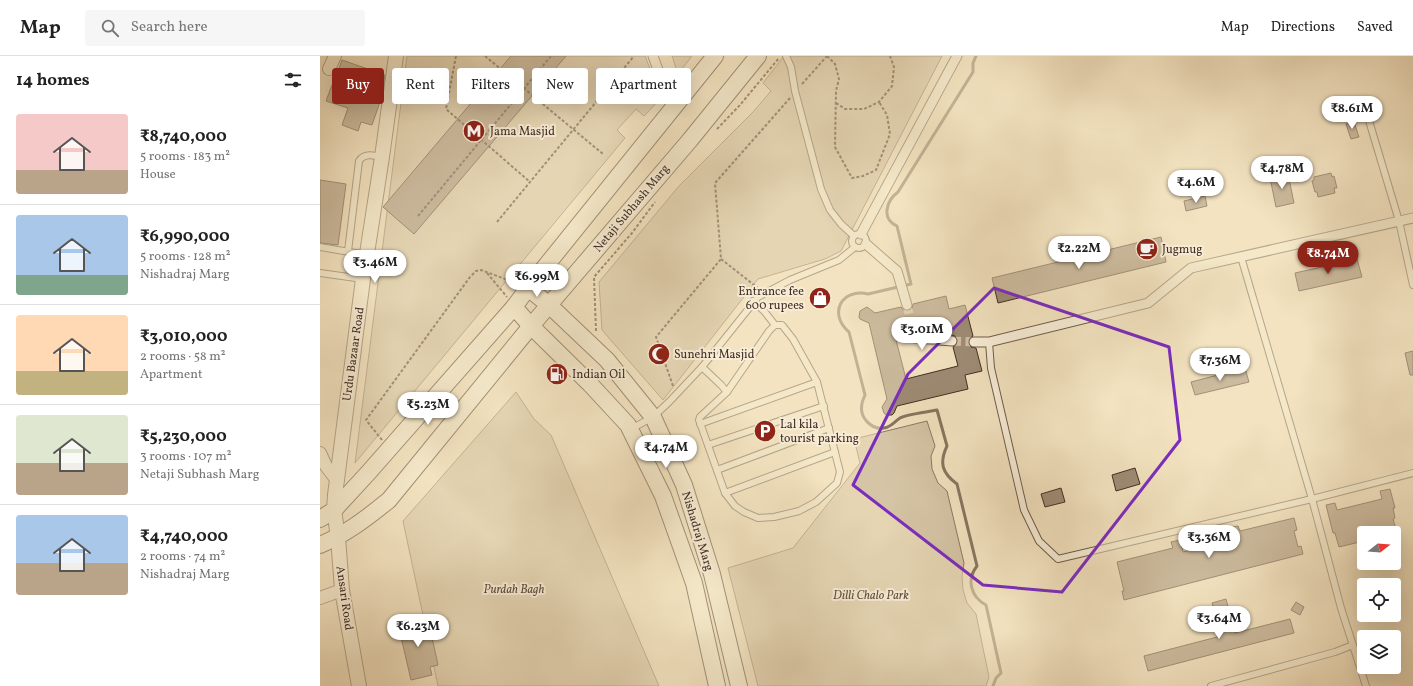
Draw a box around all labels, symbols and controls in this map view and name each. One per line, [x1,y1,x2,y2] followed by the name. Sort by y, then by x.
[85,10,365,46] search box
[20,15,61,41] text: Map
[99,17,121,39] icon: search
[131,17,208,38] text: Search here
[1221,18,1249,37] text: Map
[1271,18,1335,37] text: Directions
[1357,18,1393,37] text: Saved
[332,68,384,104] chip: Buy
[392,68,449,104] chip: Rent
[457,68,524,104] chip: Filters
[532,68,588,104] chip: New
[596,68,691,104] chip: Apartment
[16,69,90,92] text: 14 homes
[282,69,304,91] icon: filters
[1319,96,1385,130] pin: ₹8.61M
[1331,100,1373,118] text: ₹8.61M
[461,118,487,144] metro station icon: Jama Masjid
[490,124,555,140] place label: Jama Masjid
[140,125,227,148] text: ₹8,740,000
[48,130,96,178] icon: home
[140,148,230,166] text: 5 rooms · 183 m²
[1249,156,1315,190] pin: ₹4.78M
[1260,160,1304,178] text: ₹4.78M
[590,161,673,256] street label: Netaji Subhash Marg
[140,166,176,184] text: House
[1168,170,1224,204] pin: ₹4.6M
[1177,174,1215,192] text: ₹4.6M
[140,225,230,248] text: ₹6,990,000
[48,231,96,279] icon: home
[1046,236,1112,270] pin: ₹2.22M
[1134,236,1160,262] cafe icon: Jugmug
[1057,240,1101,258] text: ₹2.22M
[1295,241,1361,275] pin: ₹8.74M
[1162,242,1202,258] place label: Jugmug
[1306,245,1350,263] text: ₹8.74M
[140,248,231,266] text: 5 rooms · 128 m²
[342,250,408,284] pin: ₹3.46M
[352,254,398,272] text: ₹3.46M
[504,264,570,298] pin: ₹6.99M
[140,266,230,284] text: Nishadraj Marg
[514,268,560,286] text: ₹6.99M
[738,284,804,314] place label: Entrance fee 600 rupees
[807,285,833,311] shop icon: Entrance fee 600 rupees
[339,306,369,402] street label: Urdu Bazaar Road
[889,317,955,351] pin: ₹3.01M
[900,321,944,339] text: ₹3.01M
[140,325,227,348] text: ₹3,010,000
[48,331,96,379] icon: home
[646,341,672,367] mosque icon: Sunehri Masjid
[674,347,755,363] place label: Sunehri Masjid
[140,348,225,366] text: 2 rooms · 58 m²
[1187,348,1253,382] pin: ₹7.36M
[1199,352,1241,370] text: ₹7.36M
[544,361,570,387] fuel station icon: Indian Oil
[140,366,203,384] text: Apartment
[572,367,626,383] place label: Indian Oil
[395,392,461,426] pin: ₹5.23M
[407,396,449,414] text: ₹5.23M
[780,417,859,447] place label: Lal kila tourist parking
[752,418,778,444] parking icon: Lal kila tourist parking
[140,425,227,448] text: ₹5,230,000
[48,431,96,479] icon: home
[633,435,699,469] pin: ₹4.74M
[644,439,688,457] text: ₹4.74M
[140,448,231,466] text: 3 rooms · 107 m²
[140,466,259,484] text: Netaji Subhash Marg
[677,489,717,573] street label: Nishadraj Marg
[140,525,228,548] text: ₹4,740,000
[1176,525,1242,559] pin: ₹3.36M
[1357,526,1401,570] north arrow
[1357,526,1401,674] map controls
[1187,529,1231,547] text: ₹3.36M
[48,531,96,579] icon: home
[140,548,225,566] text: 2 rooms · 74 m²
[332,565,356,632] street label: Ansari Road
[140,566,230,584] text: Nishadraj Marg
[1357,578,1401,622] button: locate
[484,582,544,598] park label: Purdah Bagh
[833,588,909,604] park label: Dilli Chalo Park
[1186,606,1252,640] pin: ₹3.64M
[1197,610,1241,628] text: ₹3.64M
[385,614,451,648] pin: ₹6.23M
[396,618,440,636] text: ₹6.23M
[1357,630,1401,674] button: layers

